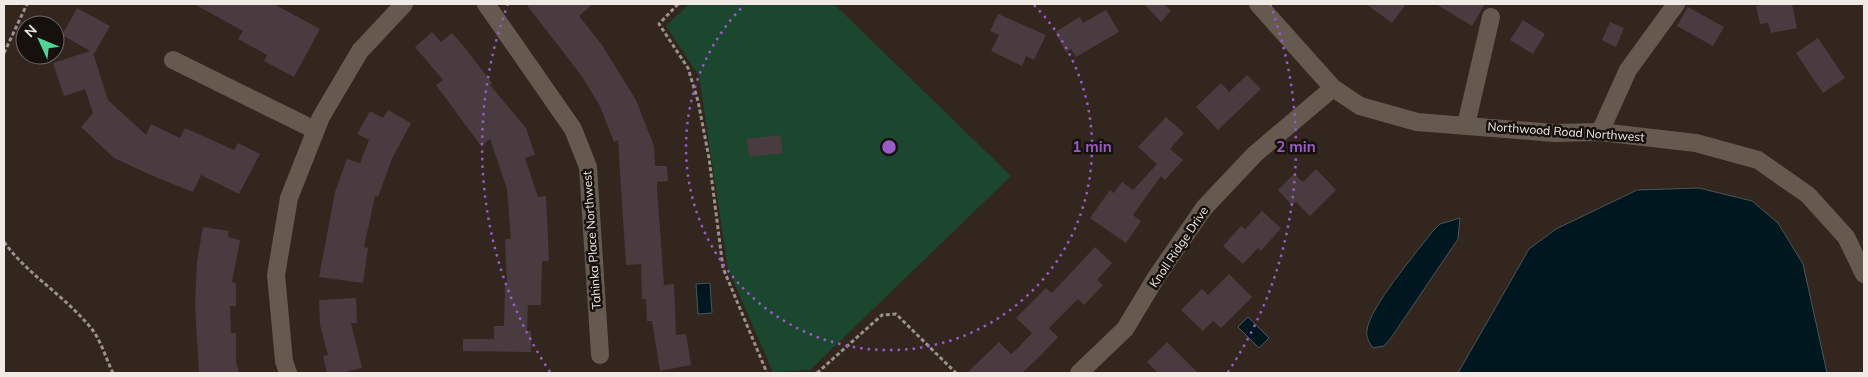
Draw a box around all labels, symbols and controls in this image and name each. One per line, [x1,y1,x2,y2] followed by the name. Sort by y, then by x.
[15,15,65,65] north arrow
[21,21,41,41] text: N
[1487,119,1645,144] street label: Northwood Road Northwest
[1072,137,1112,156] text: 1 min
[1276,137,1316,156] text: 2 min
[880,138,898,156] centre of rings
[579,170,604,310] street label: Tahinka Place Northwest
[1146,203,1211,290] street label: Knoll Ridge Drive

